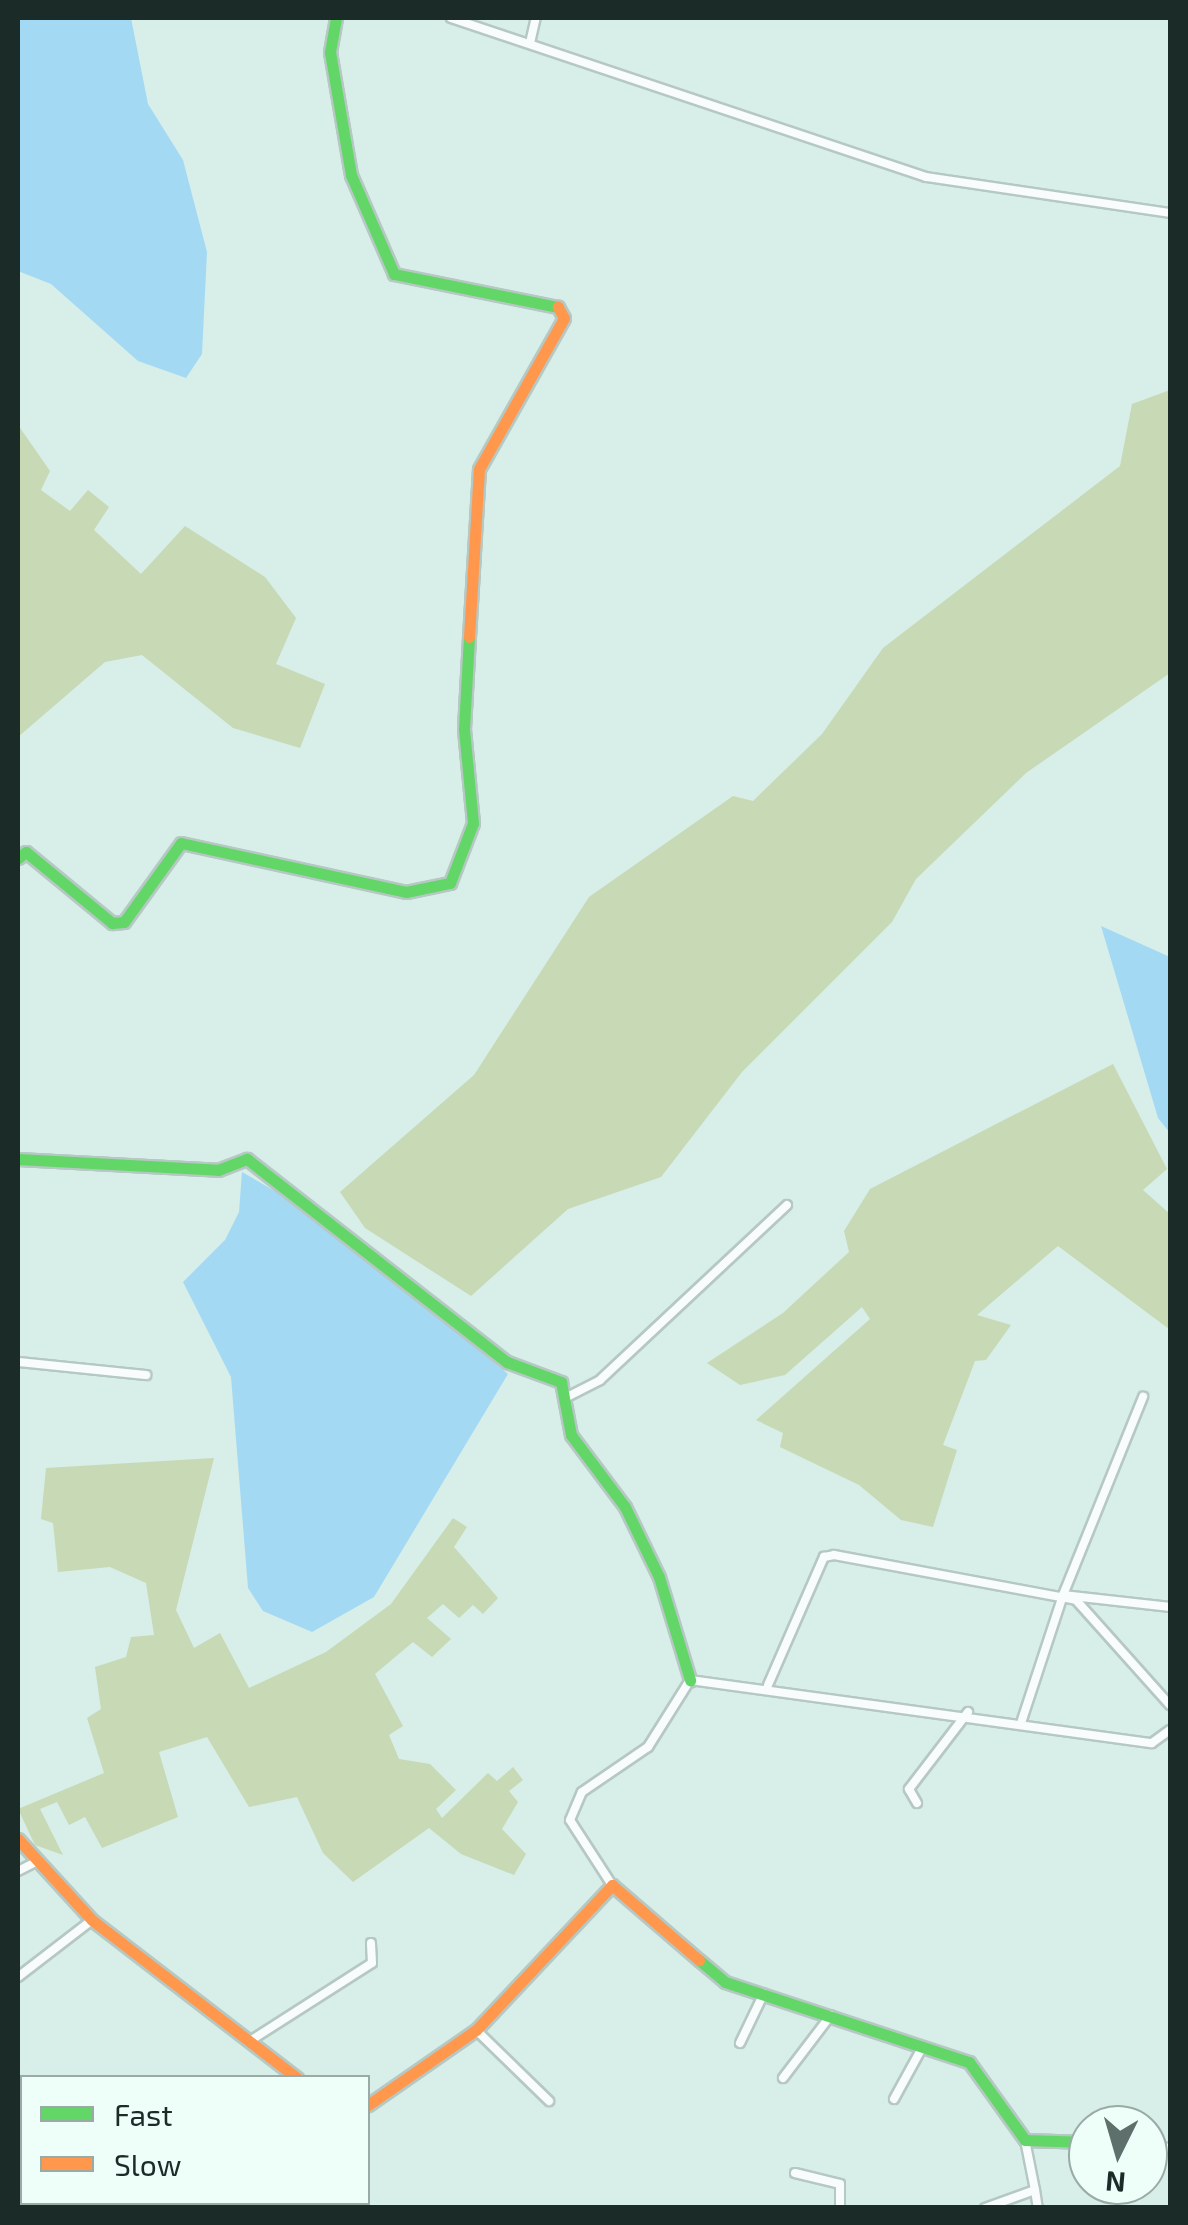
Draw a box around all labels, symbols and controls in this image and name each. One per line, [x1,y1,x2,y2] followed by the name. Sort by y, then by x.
[20,2075,370,2205] legend
[114,2096,173,2132] text: Fast
[1068,2105,1168,2205] north arrow
[114,2146,181,2182] text: Slow
[1104,2165,1127,2201] text: N

